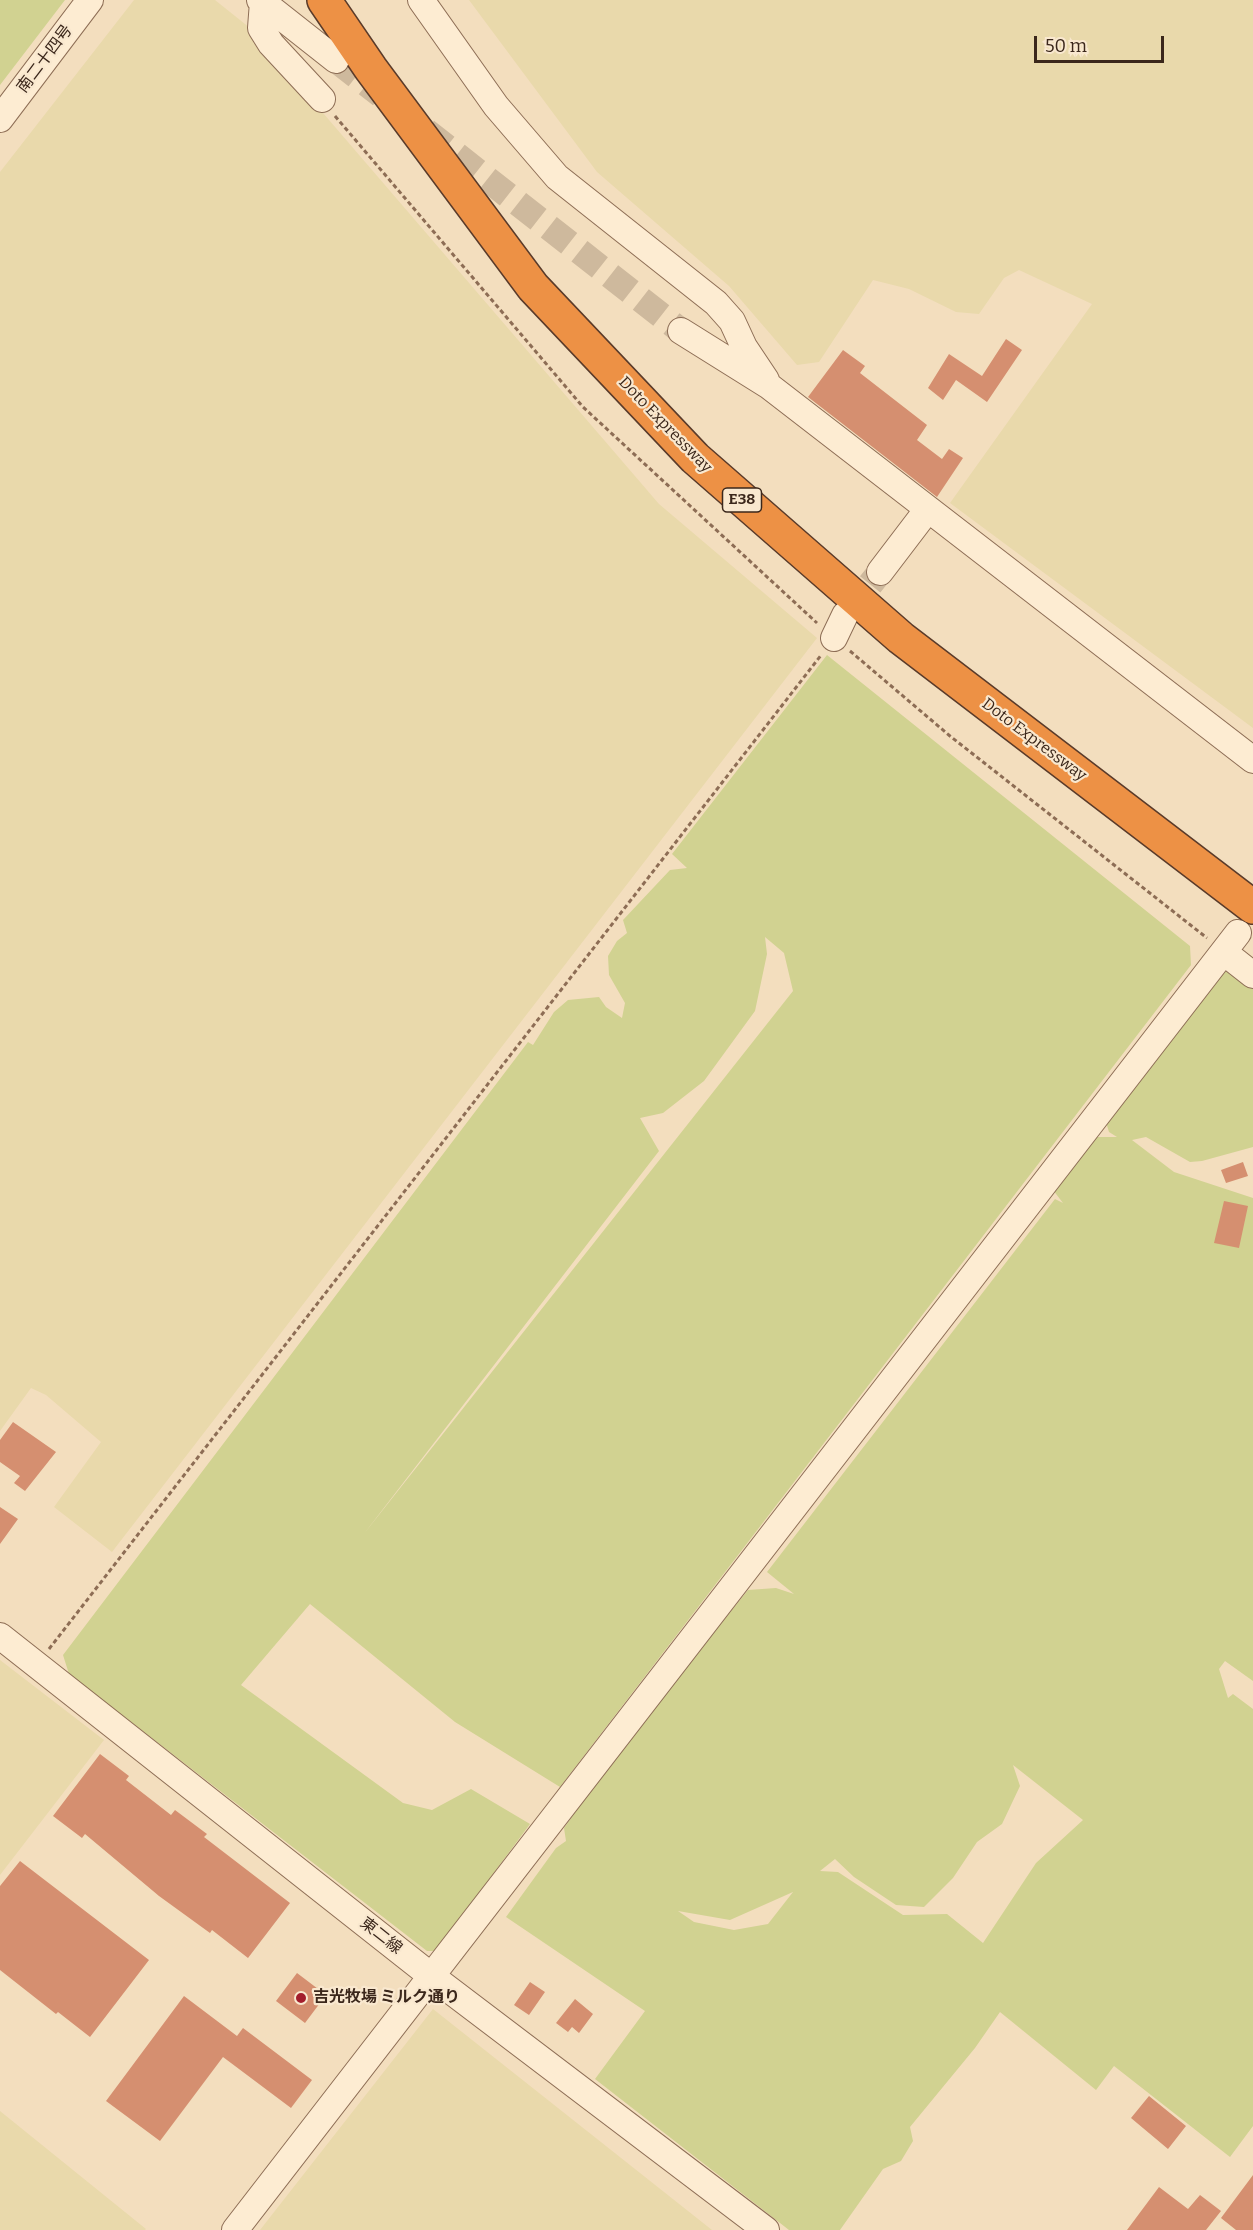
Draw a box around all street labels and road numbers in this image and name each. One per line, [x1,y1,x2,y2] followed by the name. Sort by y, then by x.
[13,21,77,97] street label: 南二十四号
[614,373,716,477] street label: Doto Expressway
[722,488,762,512] road number: E38
[978,694,1090,786] street label: Doto Expressway
[356,1914,406,1958] street label: 東二線

